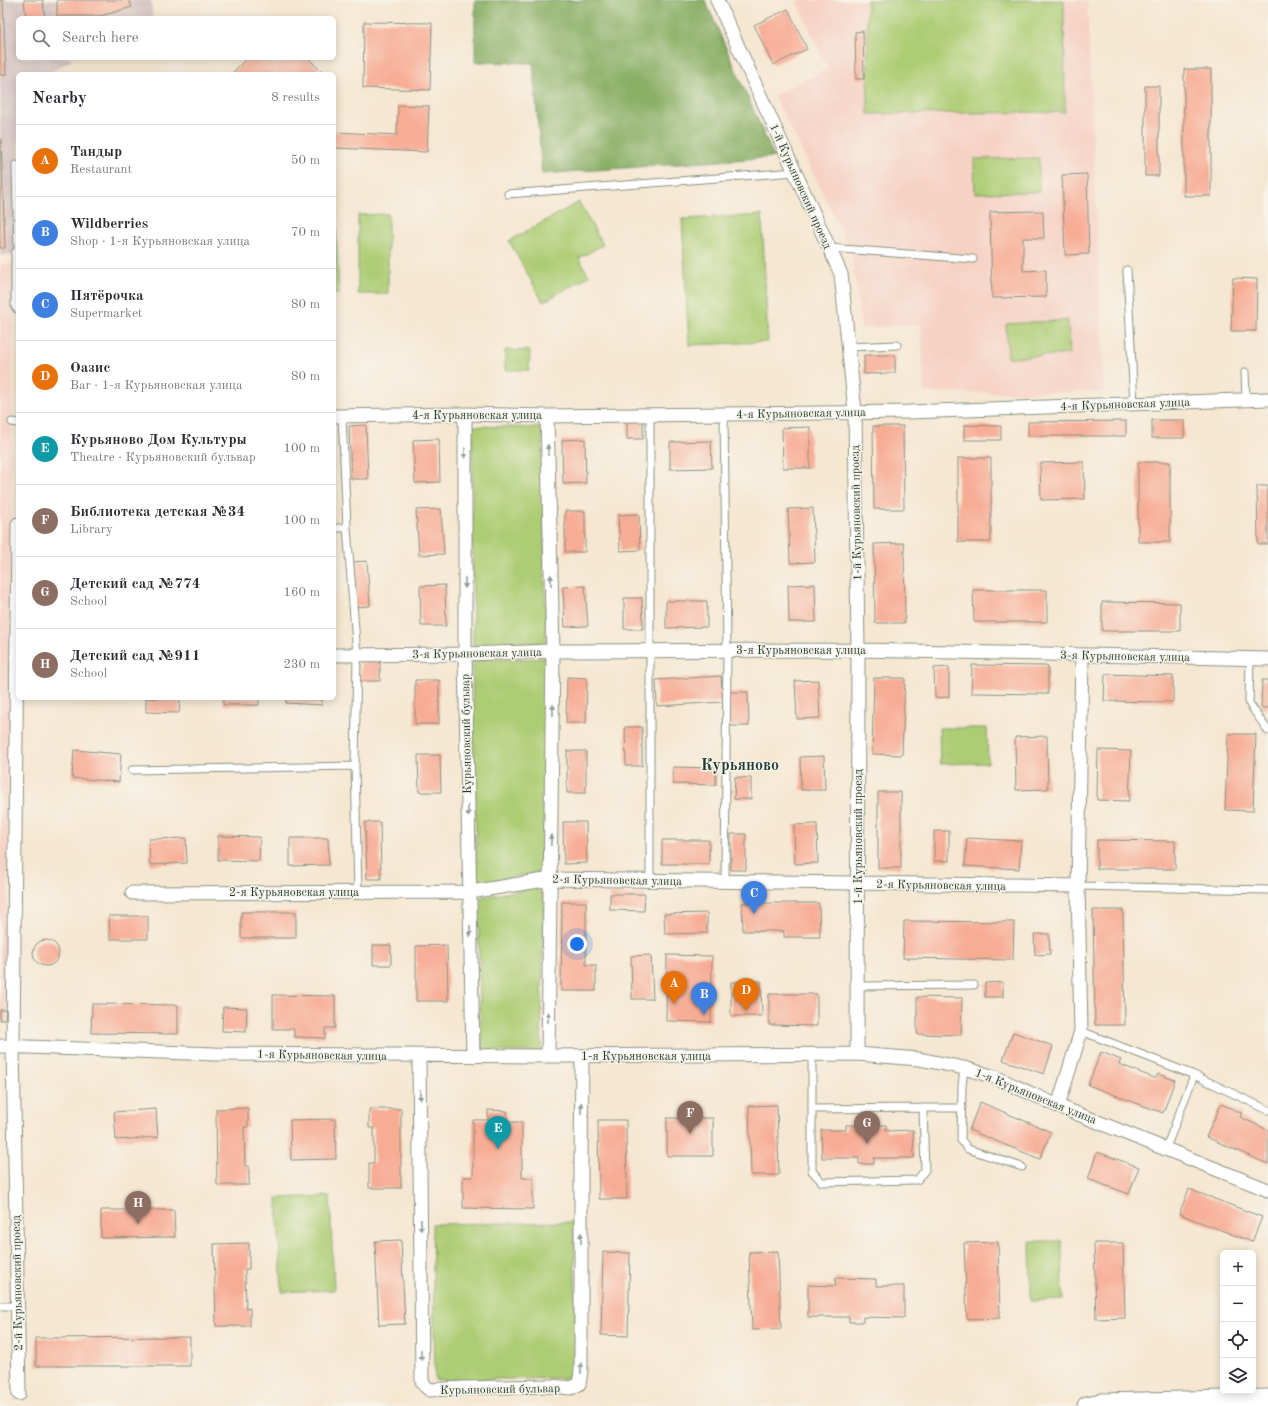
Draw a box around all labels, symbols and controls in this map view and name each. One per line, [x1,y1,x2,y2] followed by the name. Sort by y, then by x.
[16,16,336,60] search box
[30,27,52,49] icon: search
[62,31,139,46] text: Search here
[32,90,87,107] text: Nearby
[271,91,320,104] text: 8 results
[767,122,833,251] street label: 1-й Курьяновский проезд
[70,145,122,160] text: Тандыр
[40,154,50,167] text: A
[291,154,320,167] text: 50 m
[70,163,132,176] text: Restaurant
[70,217,148,232] text: Wildberries
[40,226,50,239] text: B
[291,226,320,239] text: 70 m
[70,235,250,248] text: Shop · 1-я Курьяновская улица
[70,289,144,304] text: Пятёрочка
[41,298,49,311] text: C
[291,298,320,311] text: 80 m
[70,307,142,320] text: Supermarket
[70,361,110,376] text: Оазис
[40,370,50,383] text: D
[291,370,320,383] text: 80 m
[70,379,242,392] text: Bar · 1-я Курьяновская улица
[1060,397,1190,413] street label: 4-я Курьяновская улица
[736,407,866,421] street label: 4-я Курьяновская улица
[412,410,542,422] street label: 4-я Курьяновская улица
[70,433,247,448] text: Курьяново Дом Культуры
[41,442,49,455] text: E
[283,442,320,455] text: 100 m
[544,444,551,456] one-way arrow
[850,445,864,581] street label: 1-й Курьяновский проезд
[462,447,468,460] one-way arrow
[70,451,256,464] text: Theatre · Курьяновский бульвар
[70,505,245,520] text: Библиотека детская №34
[41,514,49,527] text: F
[283,514,320,527] text: 100 m
[70,523,113,536] text: Library
[548,574,555,586] one-way arrow
[70,577,200,592] text: Детский сад №774
[462,577,468,590] one-way arrow
[40,586,50,599] text: G
[283,586,320,599] text: 160 m
[70,595,107,608] text: School
[736,645,866,657] street label: 3-я Курьяновская улица
[412,647,542,661] street label: 3-я Курьяновская улица
[70,649,200,664] text: Детский сад №911
[1060,650,1190,664] street label: 3-я Курьяновская улица
[40,658,50,671] text: H
[283,658,320,671] text: 230 m
[70,667,107,680] text: School
[460,674,474,794] street label: Курьяновский бульвар
[550,703,556,716] one-way arrow
[701,758,779,774] district label: Курьяново
[853,769,865,905] street label: 1-й Курьяновский проезд
[465,805,471,818] one-way arrow
[548,833,554,846] one-way arrow
[552,874,682,888] street label: 2-я Курьяновская улица
[876,879,1006,893] street label: 2-я Курьяновская улица
[741,881,767,914] pin: C
[229,887,359,899] street label: 2-я Курьяновская улица
[467,925,474,937] one-way arrow
[567,934,587,954] your location
[661,971,687,1004] pin: A
[733,978,759,1011] pin: D
[691,982,717,1015] pin: B
[545,1011,552,1023] one-way arrow
[257,1049,387,1063] street label: 1-я Курьяновская улица
[581,1051,711,1063] street label: 1-я Курьяновская улица
[973,1067,1098,1127] street label: 1-я Курьяновская улица
[417,1089,423,1102] one-way arrow
[578,1101,584,1114] one-way arrow
[677,1101,703,1134] pin: F
[854,1111,880,1144] pin: G
[485,1116,511,1149] pin: E
[125,1191,151,1224] pin: H
[11,1215,25,1351] street label: 2-й Курьяновский проезд
[417,1219,424,1231] one-way arrow
[578,1231,584,1244] one-way arrow
[1220,1250,1256,1394] map controls
[1220,1250,1256,1286] button: +
[1220,1286,1256,1322] button: −
[1220,1322,1256,1358] button: locate
[418,1349,425,1361] one-way arrow
[1220,1358,1256,1394] button: layers
[577,1362,584,1374] one-way arrow
[440,1383,560,1397] street label: Курьяновский бульвар

